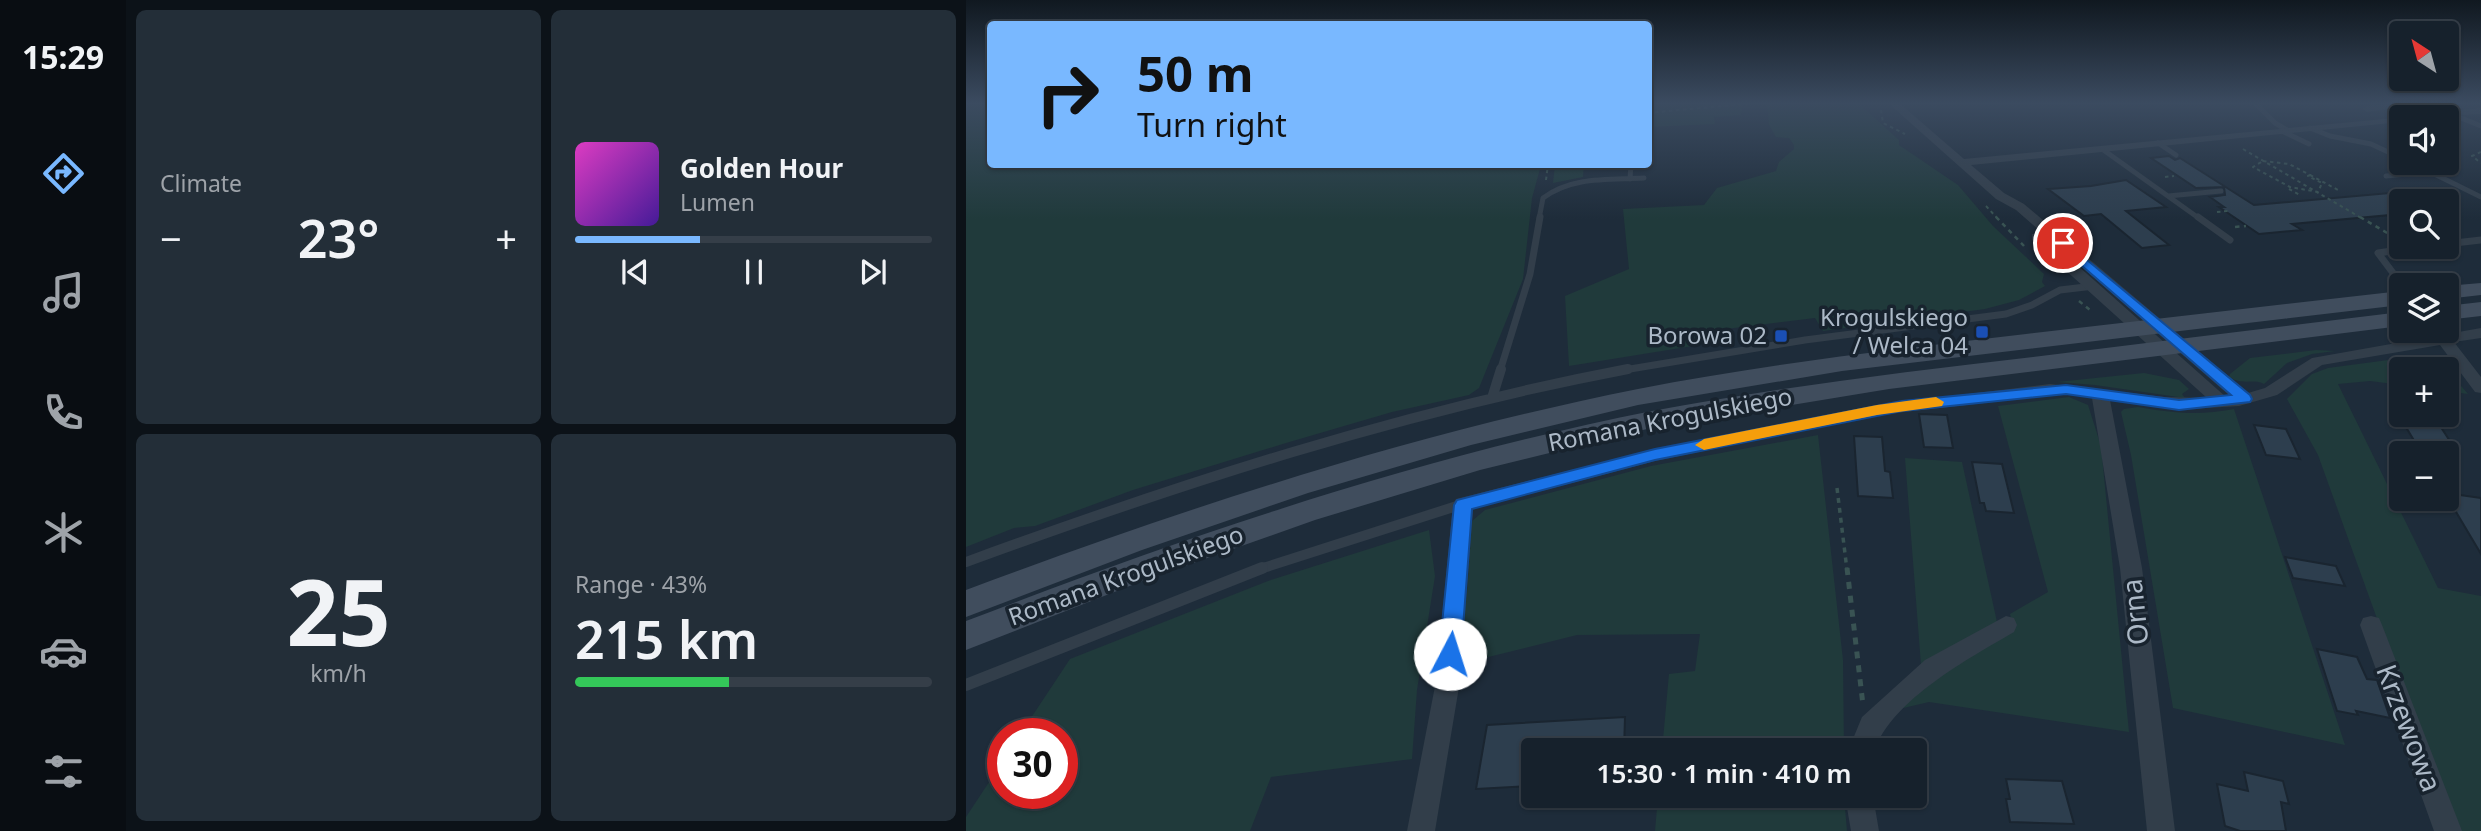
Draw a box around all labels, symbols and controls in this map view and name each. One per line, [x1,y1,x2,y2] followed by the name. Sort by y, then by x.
[2389,21,2459,91] north arrow
[2389,21,2459,511] map controls
[22,35,104,78] text: 15:29
[1137,40,1254,106] text: 50 m
[1022,49,1113,140] icon: right
[1137,103,1287,146] text: Turn right
[2389,105,2459,175] button: sound
[39,149,88,198] icon: directions
[680,150,843,186] text: Golden Hour
[160,167,242,199] text: Climate
[680,186,755,218] text: Lumen
[2389,189,2459,259] button: search
[298,202,379,273] text: 23°
[160,212,182,264] text: −
[495,212,517,264] text: +
[2033,213,2093,273] pin
[2044,224,2082,262] icon: arrive
[616,253,654,291] icon: previous
[735,253,773,291] icon: pause
[854,253,892,291] icon: next
[39,268,88,317] icon: music
[2389,273,2459,343] button: layers
[1820,300,1968,361] place label: Krogulskiego / Welca 04
[1647,318,1767,351] place label: Borowa 02
[1974,324,1990,340] marker: Krogulskiego / Welca 04
[1773,328,1789,344] marker: Borowa 02
[2389,357,2459,427] button: +
[1545,379,1794,458] street label: Romana Krogulskiego
[39,388,88,437] icon: phone
[2389,441,2459,511] button: −
[39,508,88,557] icon: climate
[1003,517,1248,632] street label: Romana Krogulskiego
[286,549,391,673] text: 25
[575,568,707,600] text: Range · 43%
[2112,577,2156,647] street label: Orna
[575,603,758,674] text: 215 km
[1413,617,1487,691] position arrow
[39,627,88,676] icon: car
[310,657,367,689] text: km/h
[2368,659,2452,797] street label: Krzewowa
[987,718,1078,809] speed limit sign: 30
[39,747,88,796] icon: filters
[1597,755,1851,791] text: 15:30 · 1 min · 410 m

